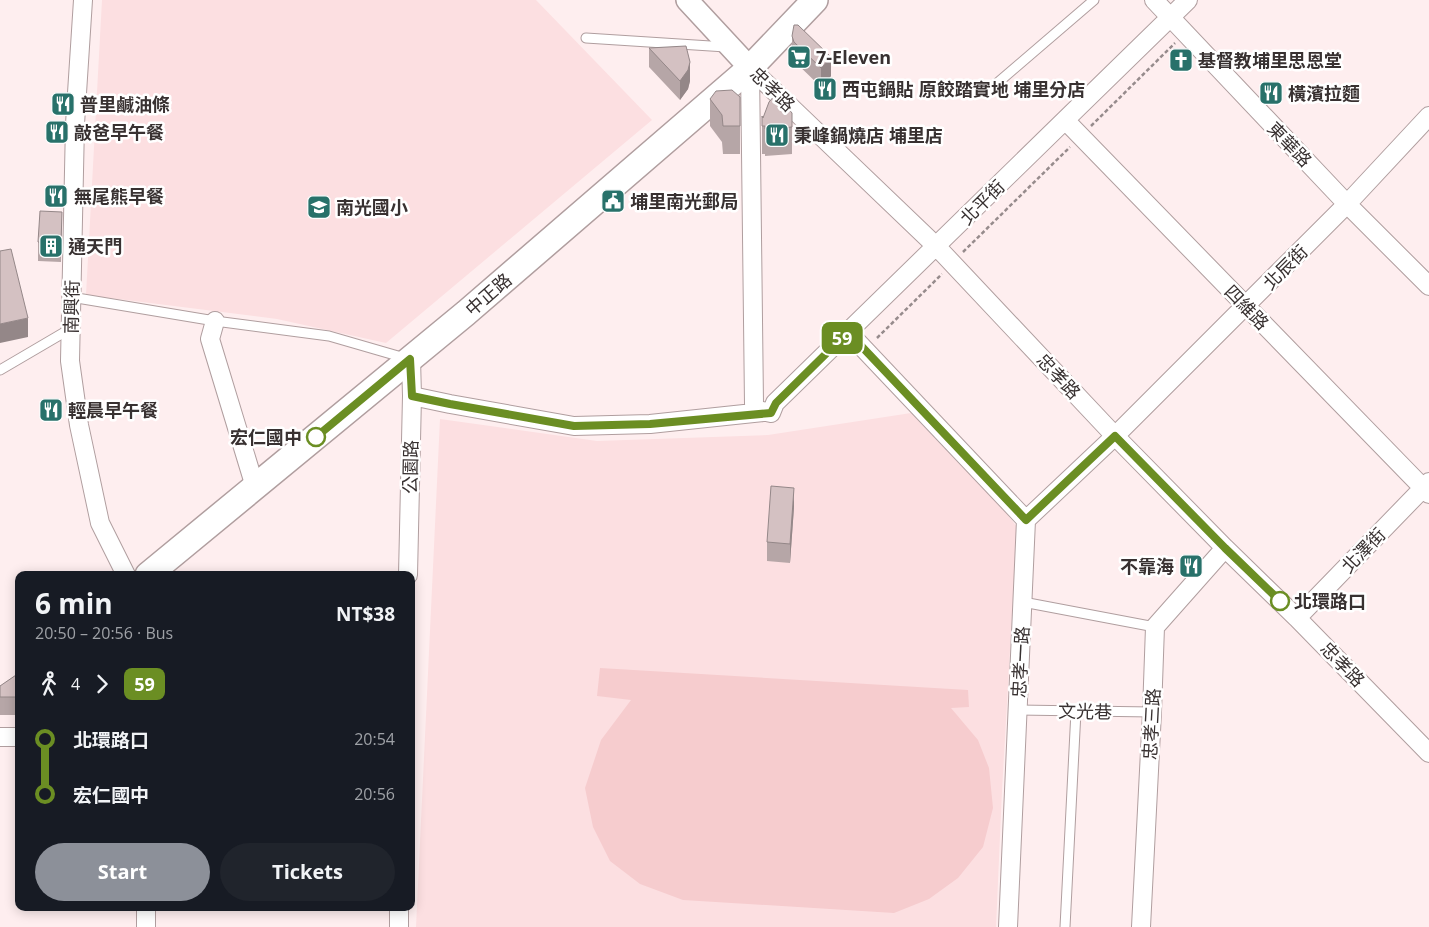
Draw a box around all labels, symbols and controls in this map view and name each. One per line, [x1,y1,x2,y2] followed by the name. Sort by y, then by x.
[786,44,812,70] supermarket icon: 7-Eleven
[816,45,891,69] place label: 7-Eleven
[1168,47,1194,73] church icon: 基督教埔里思恩堂
[1198,48,1342,72] place label: 基督教埔里思恩堂
[745,62,801,116] street label: 忠孝路
[812,76,838,102] restaurant icon: 西屯鍋貼 原餃踏實地 埔里分店
[842,77,1085,101] place label: 西屯鍋貼 原餃踏實地 埔里分店
[1258,80,1284,106] restaurant icon: 橫濱拉麵
[1288,81,1360,105] place label: 橫濱拉麵
[50,91,76,117] restaurant icon: 普里鹹油條
[80,92,170,116] place label: 普里鹹油條
[1263,116,1317,172] street label: 東華路
[44,119,70,145] restaurant icon: 敲爸早午餐
[74,120,164,144] place label: 敲爸早午餐
[764,122,790,148] restaurant icon: 秉峰鍋燒店 埔里店
[794,123,943,147] place label: 秉峰鍋燒店 埔里店
[954,174,1010,230] street label: 北平街
[43,183,69,209] restaurant icon: 無尾熊早餐
[74,184,164,208] place label: 無尾熊早餐
[600,188,626,214] public building icon: 埔里南光郵局
[630,189,738,213] place label: 埔里南光郵局
[306,194,332,220] school or university icon: 南光國小
[336,195,408,219] place label: 南光國小
[38,233,64,259] building icon: 通天門
[68,234,122,258] place label: 通天門
[1257,239,1313,295] street label: 北辰街
[460,267,516,321] street label: 中正路
[1220,279,1274,335] street label: 四維路
[59,280,83,334] street label: 南興街
[820,322,864,354] line badge: 59
[832,326,852,350] text: 59
[1032,348,1086,404] street label: 忠孝路
[38,397,64,423] restaurant icon: 輕晨早午餐
[68,398,158,422] place label: 輕晨早午餐
[230,425,302,449] place label: 宏仁國中
[306,427,326,447] marker: 宏仁國中
[398,440,422,494] street label: 公園路
[1336,522,1390,578] street label: 北澤街
[1178,553,1204,579] restaurant icon: 不靠海
[1120,554,1174,578] place label: 不靠海
[35,584,113,622] text: 6 min
[1294,589,1366,613] place label: 北環路口
[1270,591,1290,611] marker: 北環路口
[336,601,395,627] text: NT$38
[35,622,173,644] text: 20:50 – 20:56 · Bus
[1006,625,1034,699] street label: 忠孝一路
[1316,636,1370,692] street label: 忠孝路
[35,670,63,698] icon: walk
[88,670,116,698] icon: forward
[134,672,155,696] text: 59
[71,673,80,695] text: 4
[1137,687,1165,761] street label: 忠孝三路
[1058,699,1112,723] street label: 文光巷
[73,727,149,753] text: 北環路口
[354,728,395,750] text: 20:54
[73,782,149,808] text: 宏仁國中
[354,783,395,805] text: 20:56
[35,843,210,901] button: Start
[220,843,395,901] button: Tickets

